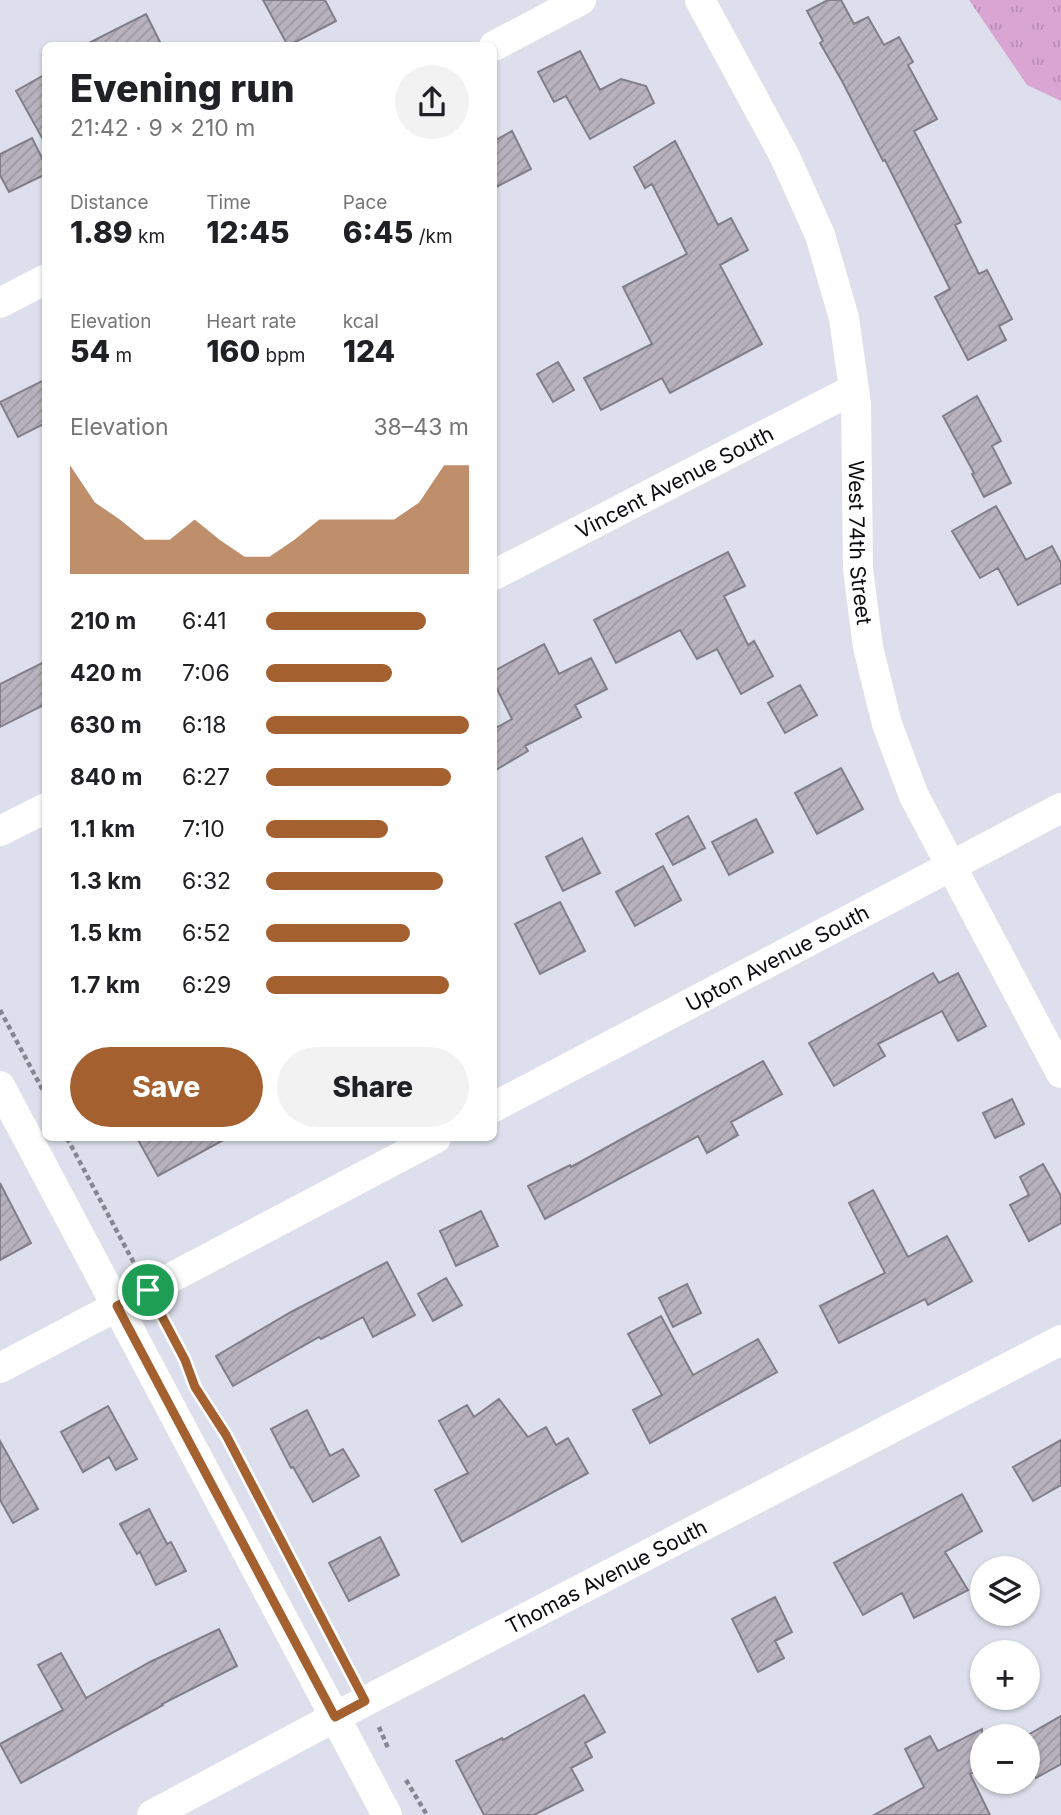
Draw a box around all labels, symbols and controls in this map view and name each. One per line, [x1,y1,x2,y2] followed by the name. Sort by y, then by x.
[70,65,295,111] text: Evening run
[395,65,469,139] button: share
[70,114,255,142] text: 21:42 · 9 × 210 m
[70,191,148,214] text: Distance
[206,191,251,214] text: Time
[343,191,387,214] text: Pace
[70,214,133,250] text: 1.89
[206,214,290,250] text: 12:45
[343,214,413,250] text: 6:45
[133,225,165,248] text: km
[413,225,453,248] text: /km
[70,310,151,333] text: Elevation
[206,310,296,333] text: Heart rate
[343,310,379,333] text: kcal
[70,333,110,369] text: 54
[206,333,260,369] text: 160
[343,333,395,369] text: 124
[110,344,132,367] text: m
[260,344,305,367] text: bpm
[70,413,169,441] text: Elevation
[373,413,469,441] text: 38–43 m
[571,420,777,543] street label: Vincent Avenue South
[844,460,878,626] street label: West 74th Street
[70,607,136,635] text: 210 m
[182,607,227,635] text: 6:41
[70,659,142,687] text: 420 m
[182,659,230,687] text: 7:06
[70,711,142,739] text: 630 m
[182,711,226,739] text: 6:18
[70,763,142,791] text: 840 m
[182,763,230,791] text: 6:27
[70,815,135,843] text: 1.1 km
[182,815,225,843] text: 7:10
[70,867,142,895] text: 1.3 km
[182,867,231,895] text: 6:32
[681,899,873,1016] street label: Upton Avenue South
[70,919,142,947] text: 1.5 km
[182,919,231,947] text: 6:52
[70,971,140,999] text: 1.7 km
[182,971,231,999] text: 6:29
[70,1047,263,1127] button: Save
[277,1047,469,1127] button: Share
[118,1260,178,1320] pin
[129,1271,167,1309] icon: arrive
[501,1514,711,1639] street label: Thomas Avenue South
[970,1556,1040,1794] map controls
[970,1556,1040,1626] button: layers
[970,1640,1040,1710] button: +
[970,1724,1040,1794] button: −

